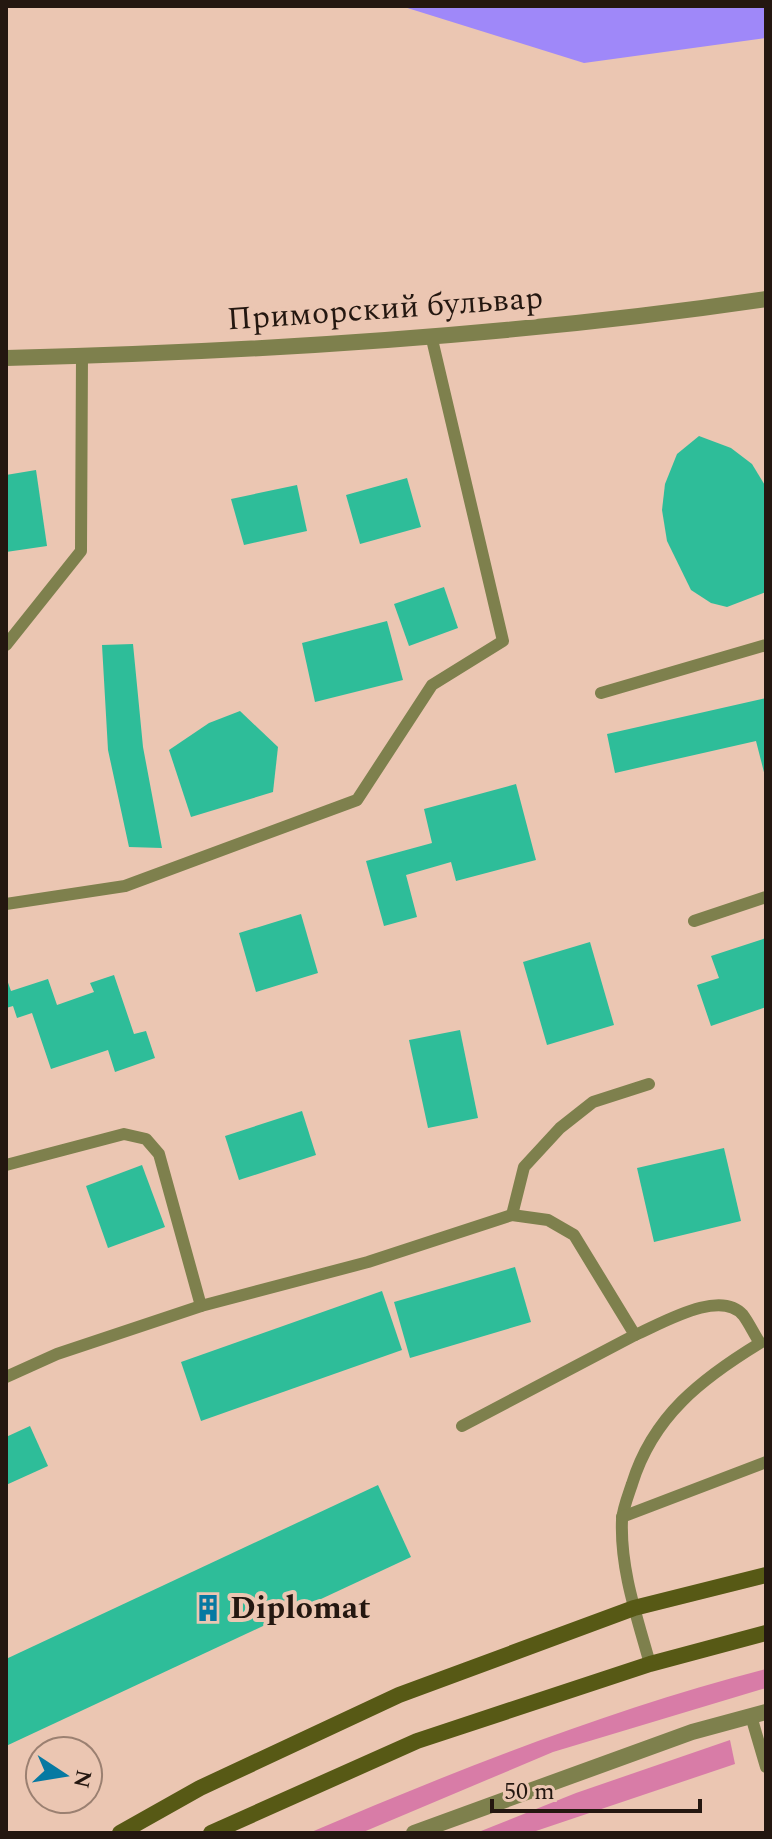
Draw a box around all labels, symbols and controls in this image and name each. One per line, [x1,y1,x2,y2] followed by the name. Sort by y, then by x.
[225,274,545,344] street label: Приморский бульвар
[230,1584,371,1633] place label: Diplomat
[193,1593,223,1623] building icon: Diplomat
[24,1735,104,1815] north arrow
[492,1763,700,1813] scale bar
[64,1767,100,1791] text: N
[504,1774,555,1810] text: 50 m

